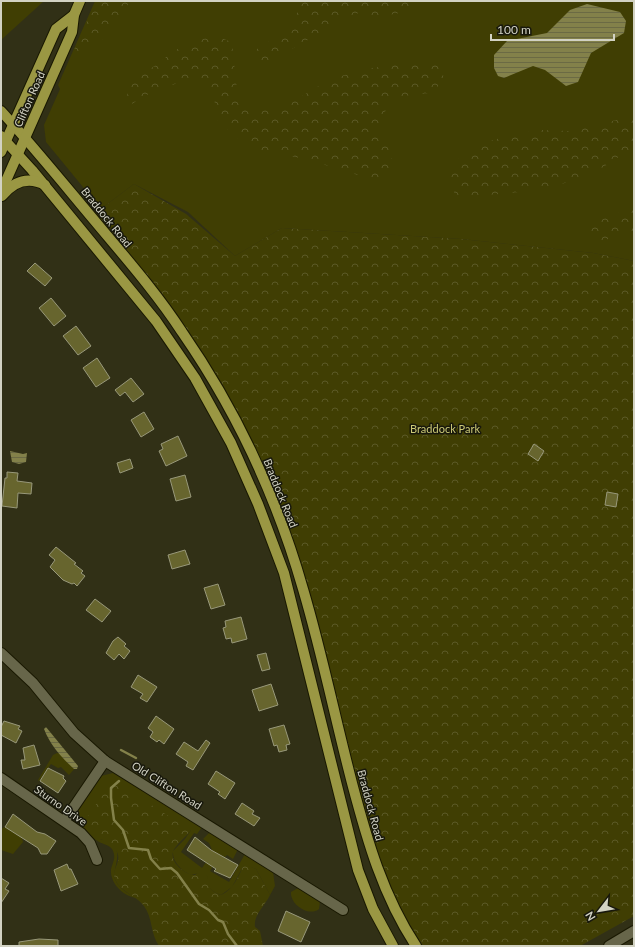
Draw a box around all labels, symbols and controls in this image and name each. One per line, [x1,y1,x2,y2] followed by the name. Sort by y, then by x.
[491,16,614,42] scale bar
[497,22,531,37] text: 100 m
[11,69,47,129] street label: Clifton Road
[79,185,135,249] street label: Braddock Road
[410,422,480,435] park label: Braddock Park
[261,457,301,529] street label: Braddock Road
[130,758,204,812] street label: Old Clifton Road
[355,768,387,842] street label: Braddock Road
[32,782,90,828] street label: Sturno Drive
[579,891,619,931] north arrow
[582,909,598,923] text: N

